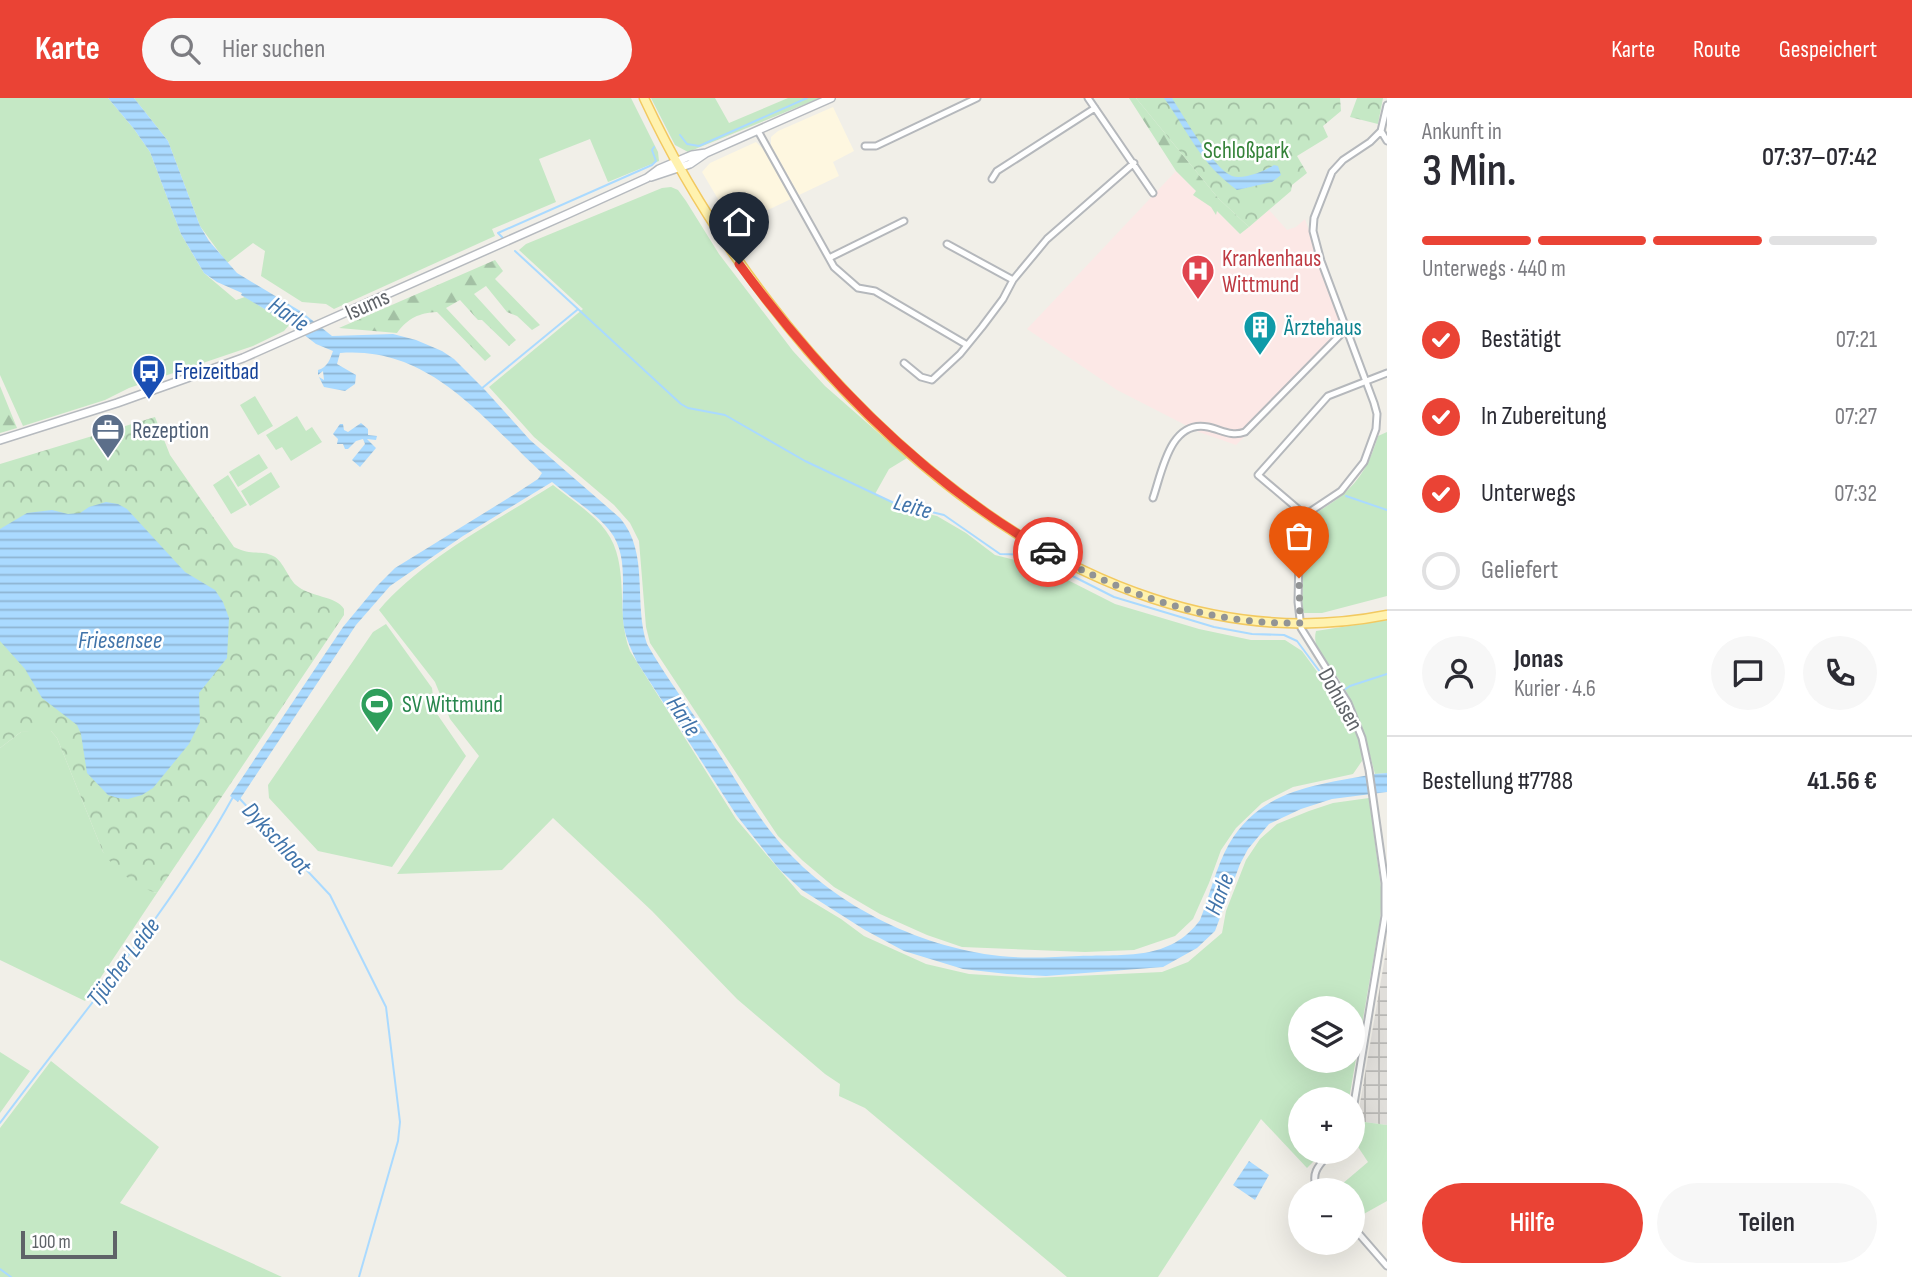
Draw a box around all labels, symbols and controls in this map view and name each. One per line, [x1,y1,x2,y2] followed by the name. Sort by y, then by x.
[142,18,632,81] search box
[35,29,100,69] text: Karte
[166,30,204,68] icon: search
[222,34,325,65] text: Hier suchen
[1611,35,1655,64] text: Karte
[1693,35,1741,64] text: Route
[1779,35,1877,64] text: Gespeichert
[1422,118,1502,146] text: Ankunft in
[1203,137,1289,165] park label: Schloßpark
[1762,142,1877,173] text: 07:37–07:42
[1422,144,1517,199] text: 3 Min.
[709,192,769,264] pin
[720,203,758,241] icon: home
[1222,245,1321,299] place label: Krankenhaus Wittmund
[1179,252,1217,301] hospital icon: Krankenhaus Wittmund
[1422,255,1566,283] text: Unterwegs · 440 m
[341,283,394,327] street label: Isums
[263,291,314,338] water label: Harle
[1241,308,1279,357] building icon: Ärztehaus
[1283,314,1362,342] place label: Ärztehaus
[1422,321,1460,359] icon: check
[1481,324,1561,355] text: Bestätigt
[1836,326,1877,354] text: 07:21
[130,352,168,401] bus stop icon: Freizeitbad
[174,358,259,386] place label: Freizeitbad
[1422,398,1460,436] icon: check
[1481,401,1607,432] text: In Zubereitung
[1835,403,1877,431] text: 07:27
[89,411,127,460] office icon: Rezeption
[132,417,209,445] place label: Rezeption
[1422,475,1460,513] icon: check
[1481,478,1576,509] text: Unterwegs
[1834,480,1877,508] text: 07:32
[890,487,935,526] water label: Leite
[1269,506,1329,578] pin
[1013,517,1083,587] courier
[1280,517,1318,555] icon: bag
[1029,533,1067,571] icon: car
[1481,555,1558,586] text: Geliefert
[78,626,162,655] water label: Friesensee
[1422,636,1496,710] button: person
[1711,636,1785,710] button: chat
[1803,636,1877,710] button: phone
[1514,644,1563,675] text: Jonas
[1311,663,1369,736] street label: Dohusen
[1514,675,1596,703] text: Kurier · 4.6
[358,685,396,734] sports icon: SV Wittmund
[402,691,503,719] place label: SV Wittmund
[660,691,707,742] water label: Harle
[1422,766,1573,797] text: Bestellung #7788
[1807,766,1877,797] text: 41.56 €
[236,796,318,881] water label: Dykschloot
[1198,869,1241,919] water label: Harle
[80,912,166,1013] water label: Tjücher Leide
[1288,996,1365,1255] map controls
[1288,996,1365,1073] button: layers
[1288,1087,1365,1164] button: +
[1288,1178,1365,1255] button: −
[1422,1183,1643,1263] button: Hilfe
[1657,1183,1877,1263] button: Teilen
[21,1228,117,1260] scale bar
[32,1231,71,1254] text: 100 m

